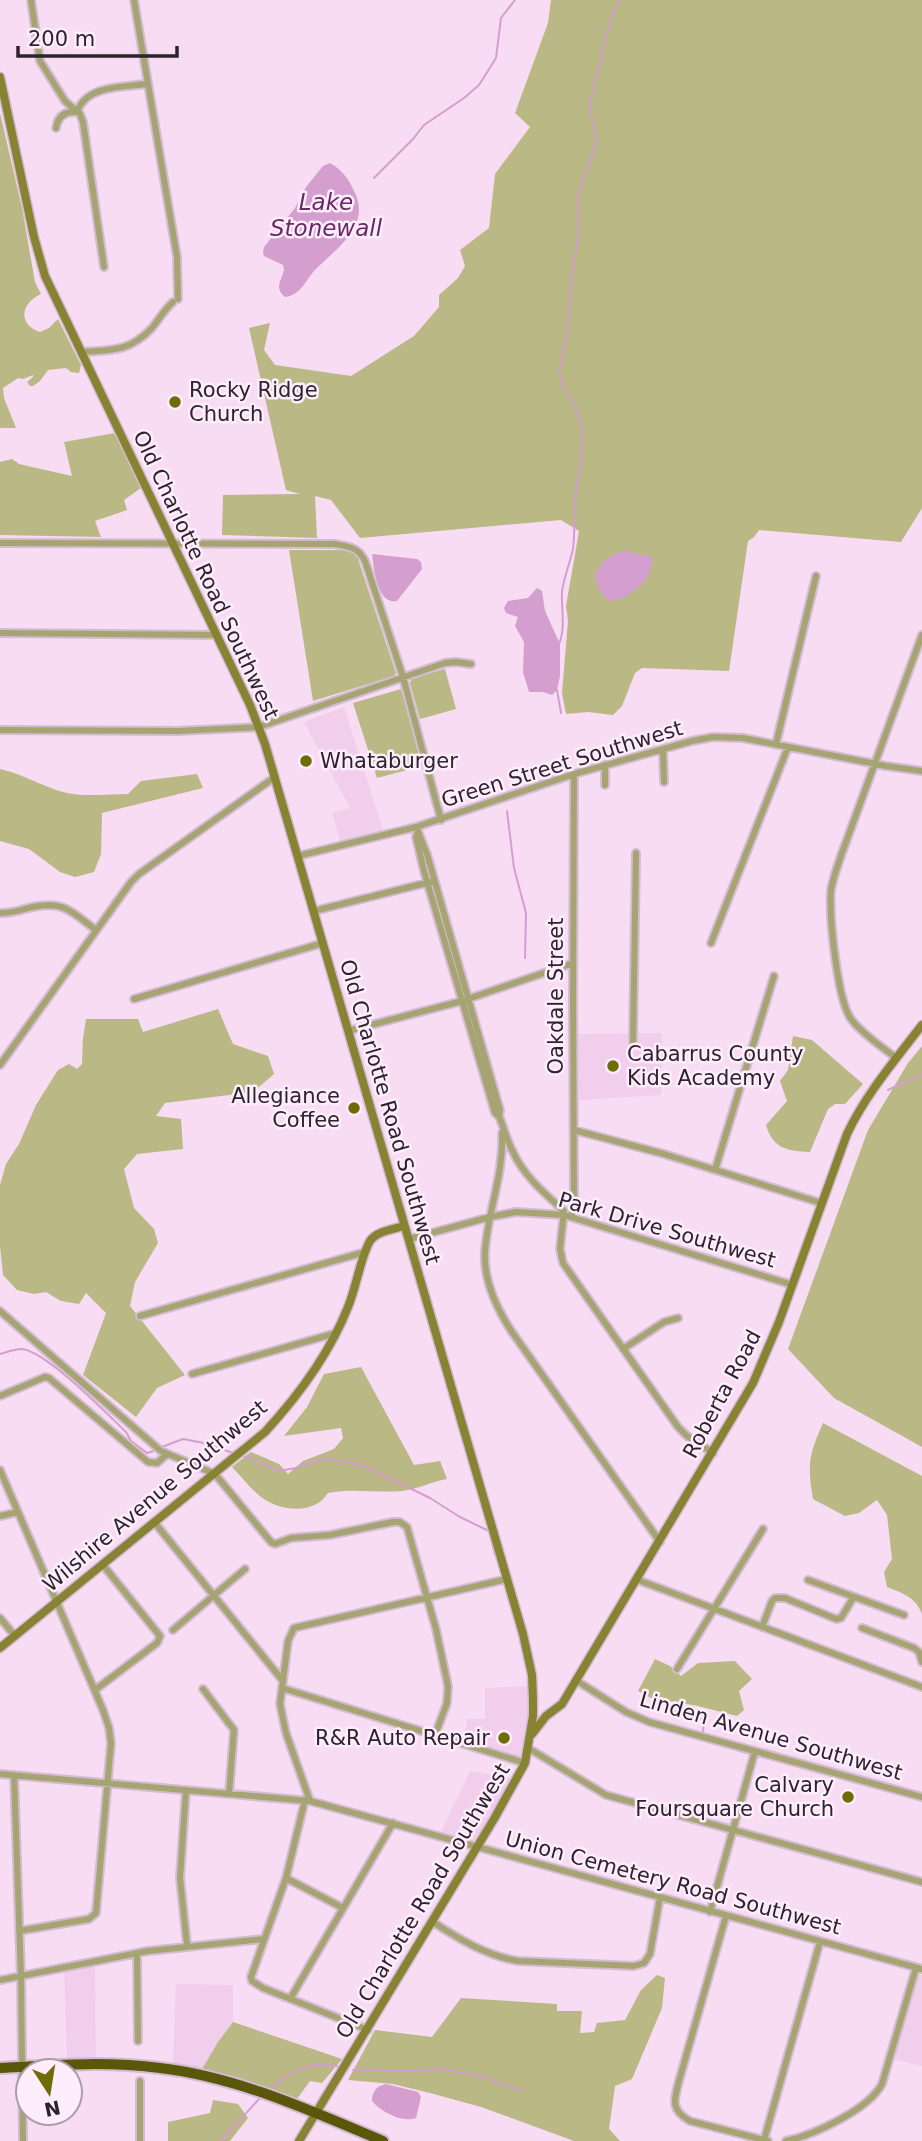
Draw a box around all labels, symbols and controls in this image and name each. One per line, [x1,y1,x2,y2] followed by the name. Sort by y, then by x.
[18,14,177,58] scale bar
[28,27,95,51] text: 200 m
[270,189,383,241] water label: Lake Stonewall
[189,378,318,426] place label: Rocky Ridge Church
[167,394,183,410] marker: Rocky Ridge Church
[128,427,284,723] street label: Old Charlotte Road Southwest
[438,716,686,812] street label: Green Street Southwest
[320,749,458,773] place label: Whataburger
[298,753,314,769] marker: Whataburger
[544,918,568,1075] street label: Oakdale Street
[335,957,445,1267] street label: Old Charlotte Road Southwest
[627,1042,803,1090] place label: Cabarrus County Kids Academy
[605,1058,621,1074] marker: Cabarrus County Kids Academy
[231,1084,340,1132] place label: Allegiance Coffee
[346,1100,362,1116] marker: Allegiance Coffee
[556,1187,778,1273] street label: Park Drive Southwest
[678,1326,766,1462] street label: Roberta Road
[38,1395,272,1597] street label: Wilshire Avenue Southwest
[637,1687,905,1785] street label: Linden Avenue Southwest
[315,1726,490,1750] place label: R&R Auto Repair
[496,1730,512,1746] marker: R&R Auto Repair
[331,1759,515,2043] street label: Old Charlotte Road Southwest
[635,1773,834,1821] place label: Calvary Foursquare Church
[840,1789,856,1805] marker: Calvary Foursquare Church
[502,1827,844,1939] street label: Union Cemetery Road Southwest
[14,2057,84,2127] north arrow
[42,2096,63,2121] text: N

